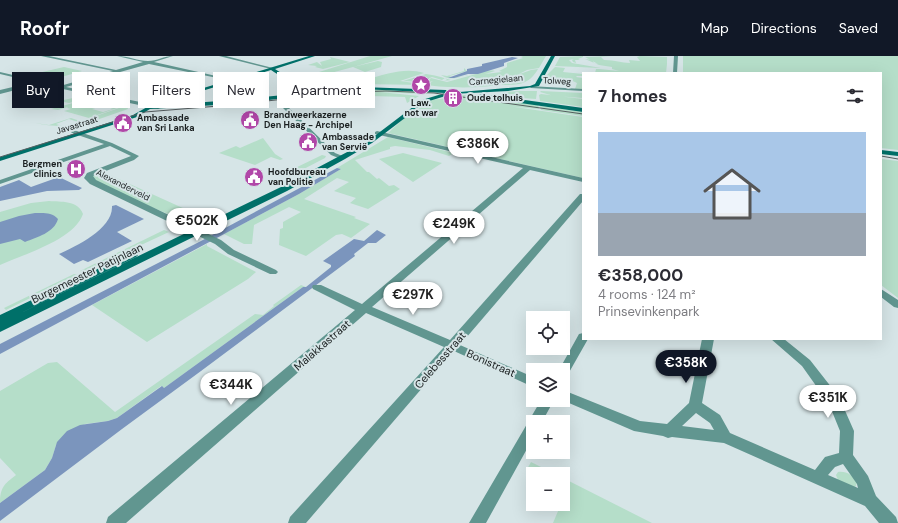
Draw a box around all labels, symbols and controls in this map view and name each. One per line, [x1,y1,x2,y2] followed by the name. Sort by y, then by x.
[20,16,69,41] text: Roofr
[701,19,729,37] text: Map
[751,19,817,37] text: Directions
[839,19,878,37] text: Saved
[12,72,64,108] chip: Buy
[72,72,130,108] chip: Rent
[138,72,205,108] chip: Filters
[213,72,269,108] chip: New
[277,72,375,108] chip: Apartment
[468,72,524,88] street label: Carnegielaan
[410,74,432,96] place icon: Law. not war
[543,74,571,88] street label: Tolweg
[598,85,667,107] text: 7 homes
[844,85,866,107] icon: filters
[442,87,464,109] building icon: Oude tolhuis
[467,92,523,104] place label: Oude tolhuis
[405,97,438,119] place label: Law. not war
[239,109,261,131] public building icon: Brandweerkazerne Den Haag - Archipel
[264,109,352,131] place label: Brandweerkazerne Den Haag - Archipel
[112,112,134,134] public building icon: Ambassade van Sri Lanka
[137,112,195,134] place label: Ambassade van Sri Lanka
[55,113,100,137] street label: Javastraat
[297,131,319,153] public building icon: Ambassade van Servië
[322,131,375,153] place label: Ambassade van Servië
[450,131,506,165] pin: €386K
[456,135,500,152] text: €386K
[22,158,62,180] place label: Bergmen clinics
[65,158,87,180] hospital icon: Bergmen clinics
[696,158,768,230] icon: home
[94,166,152,204] street label: Alexanderveld
[243,166,265,188] public building icon: Hoofdbureau van Politie
[268,166,326,188] place label: Hoofdbureau van Politie
[169,208,225,242] pin: €502K
[426,211,482,245] pin: €249K
[175,212,219,229] text: €502K
[433,215,475,232] text: €249K
[29,240,145,306] street label: Burgemeester Patijnlaan
[598,264,683,286] text: €358,000
[385,282,441,316] pin: €297K
[392,286,434,303] text: €297K
[598,286,695,303] text: 4 rooms · 124 m²
[598,303,700,320] text: Prinsevinkenpark
[526,311,570,511] map controls
[526,311,570,355] button: locate
[291,317,353,373] street label: Malakkastraat
[411,329,469,391] street label: Celebesstraat
[464,346,518,380] street label: Bonistraat
[658,350,714,384] pin: €358K
[665,354,707,371] text: €358K
[526,363,570,407] button: layers
[203,372,259,406] pin: €344K
[209,376,253,393] text: €344K
[800,385,856,419] pin: €351K
[808,389,848,406] text: €351K
[526,415,570,459] button: +
[526,467,570,511] button: −

